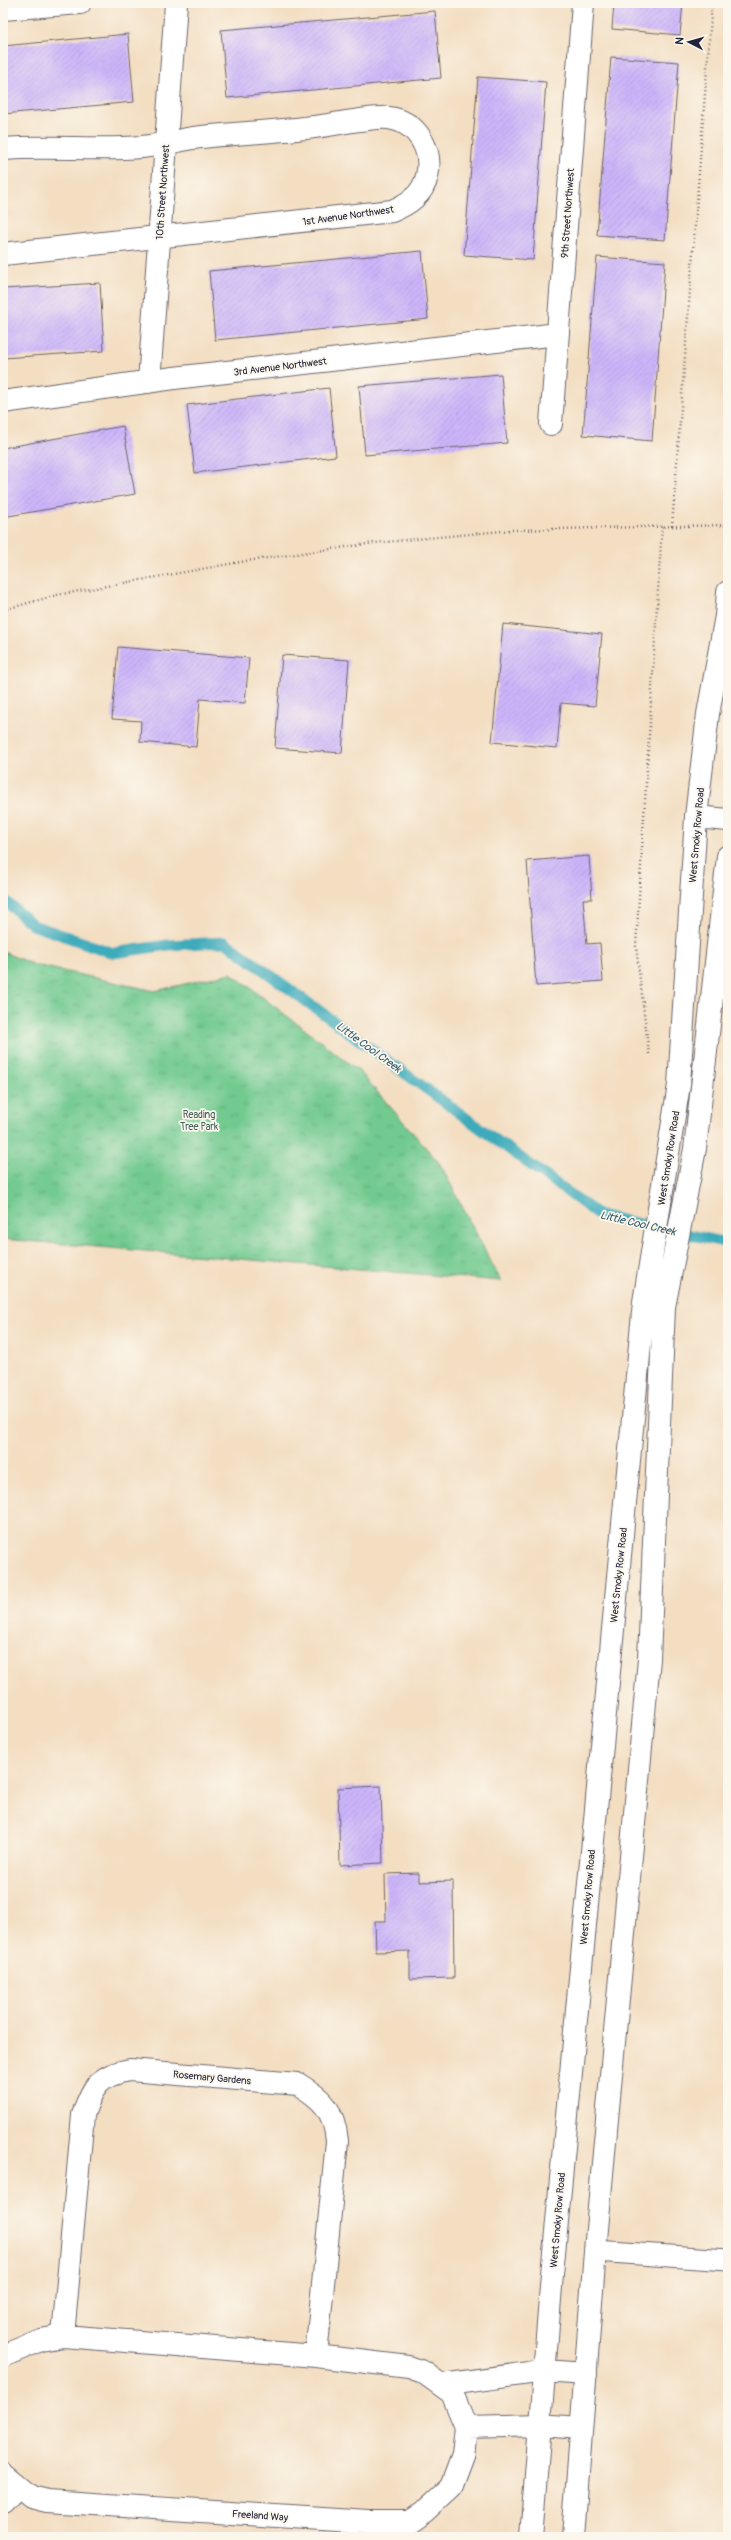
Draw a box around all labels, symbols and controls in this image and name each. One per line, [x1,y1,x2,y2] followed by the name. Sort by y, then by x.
[669,22,709,62] north arrow
[673,36,686,45] text: N
[154,143,172,240] street label: 10th Street Northwest
[559,167,577,258] street label: 9th Street Northwest
[302,204,396,228] street label: 1st Avenue Northwest
[233,355,328,379] street label: 3rd Avenue Northwest
[687,787,707,883] street label: West Smoky Row Road
[334,1020,405,1076] water label: Little Cool Creek
[180,1109,219,1133] park label: Reading Tree Park
[656,1110,682,1206] street label: West Smoky Row Road
[599,1208,678,1239] water label: Little Cool Creek
[608,1527,630,1623] street label: West Smoky Row Road
[578,1849,598,1945] street label: West Smoky Row Road
[172,2069,252,2087] street label: Rosemary Gardens
[548,2172,568,2268] street label: West Smoky Row Road
[231,2508,289,2524] street label: Freeland Way

